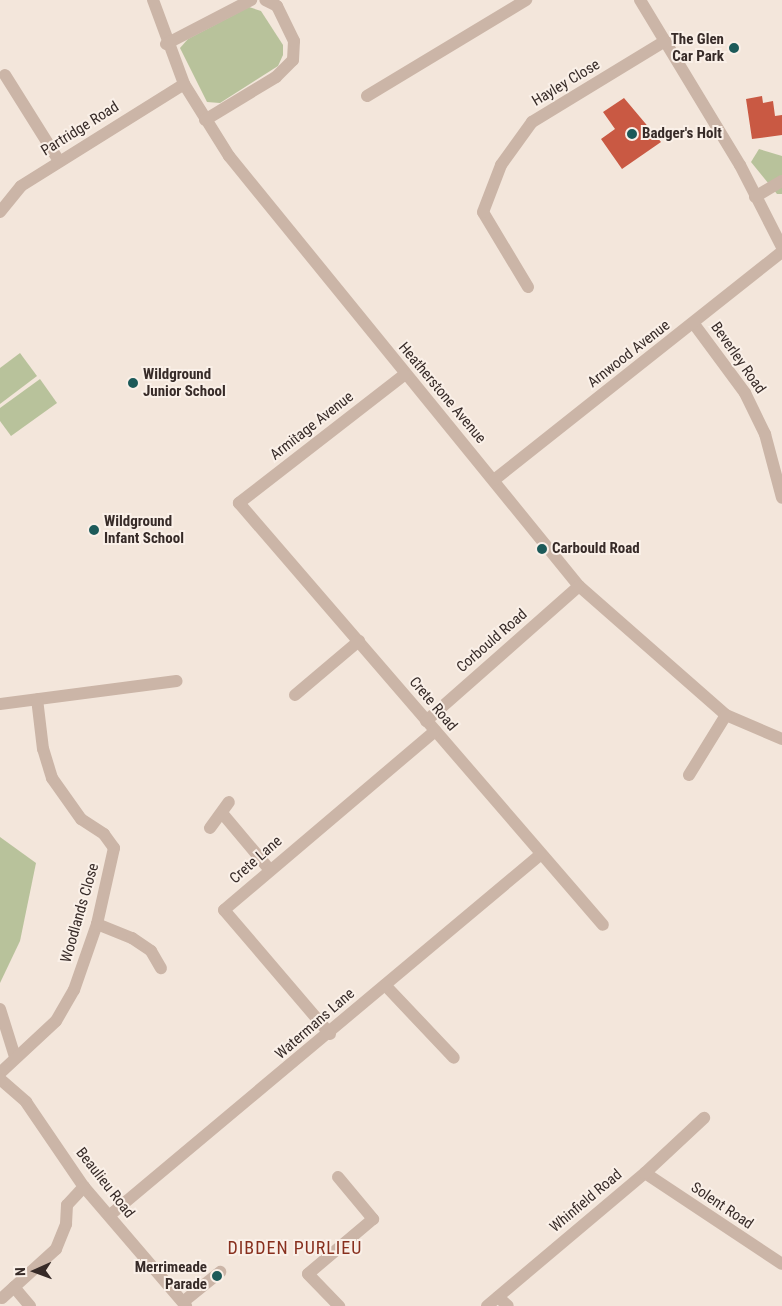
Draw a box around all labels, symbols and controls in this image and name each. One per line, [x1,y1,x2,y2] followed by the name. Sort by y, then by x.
[671,30,724,65] place label: The Glen Car Park
[728,42,740,54] marker: The Glen Car Park
[529,56,603,110] street label: Hayley Close
[38,98,122,160] street label: Partridge Road
[642,125,722,143] place label: Badger's Holt
[626,128,638,140] marker: Badger's Holt
[584,316,674,392] street label: Arnwood Avenue
[707,319,769,397] street label: Beverley Road
[394,339,490,447] street label: Heatherstone Avenue
[143,365,226,400] place label: Wildground Junior School
[127,377,139,389] marker: Wildground Junior School
[267,388,357,464] street label: Armitage Avenue
[104,512,184,547] place label: Wildground Infant School
[88,524,100,536] marker: Wildground Infant School
[552,540,640,558] place label: Carbould Road
[536,543,548,555] marker: Carbould Road
[453,606,531,676] street label: Corbould Road
[405,673,461,735] street label: Crete Road
[226,832,286,888] street label: Crete Lane
[57,861,103,965] street label: Woodlands Close
[272,985,358,1063] street label: Watermans Lane
[72,1144,138,1222] street label: Beaulieu Road
[546,1166,626,1236] street label: Whinfield Road
[688,1179,756,1233] street label: Solent Road
[226,1237,364,1259] district label: DIBDEN PURLIEU
[10,1246,60,1296] north arrow
[135,1258,207,1293] place label: Merrimeade Parade
[12,1267,28,1276] text: N
[211,1270,223,1282] marker: Merrimeade Parade

